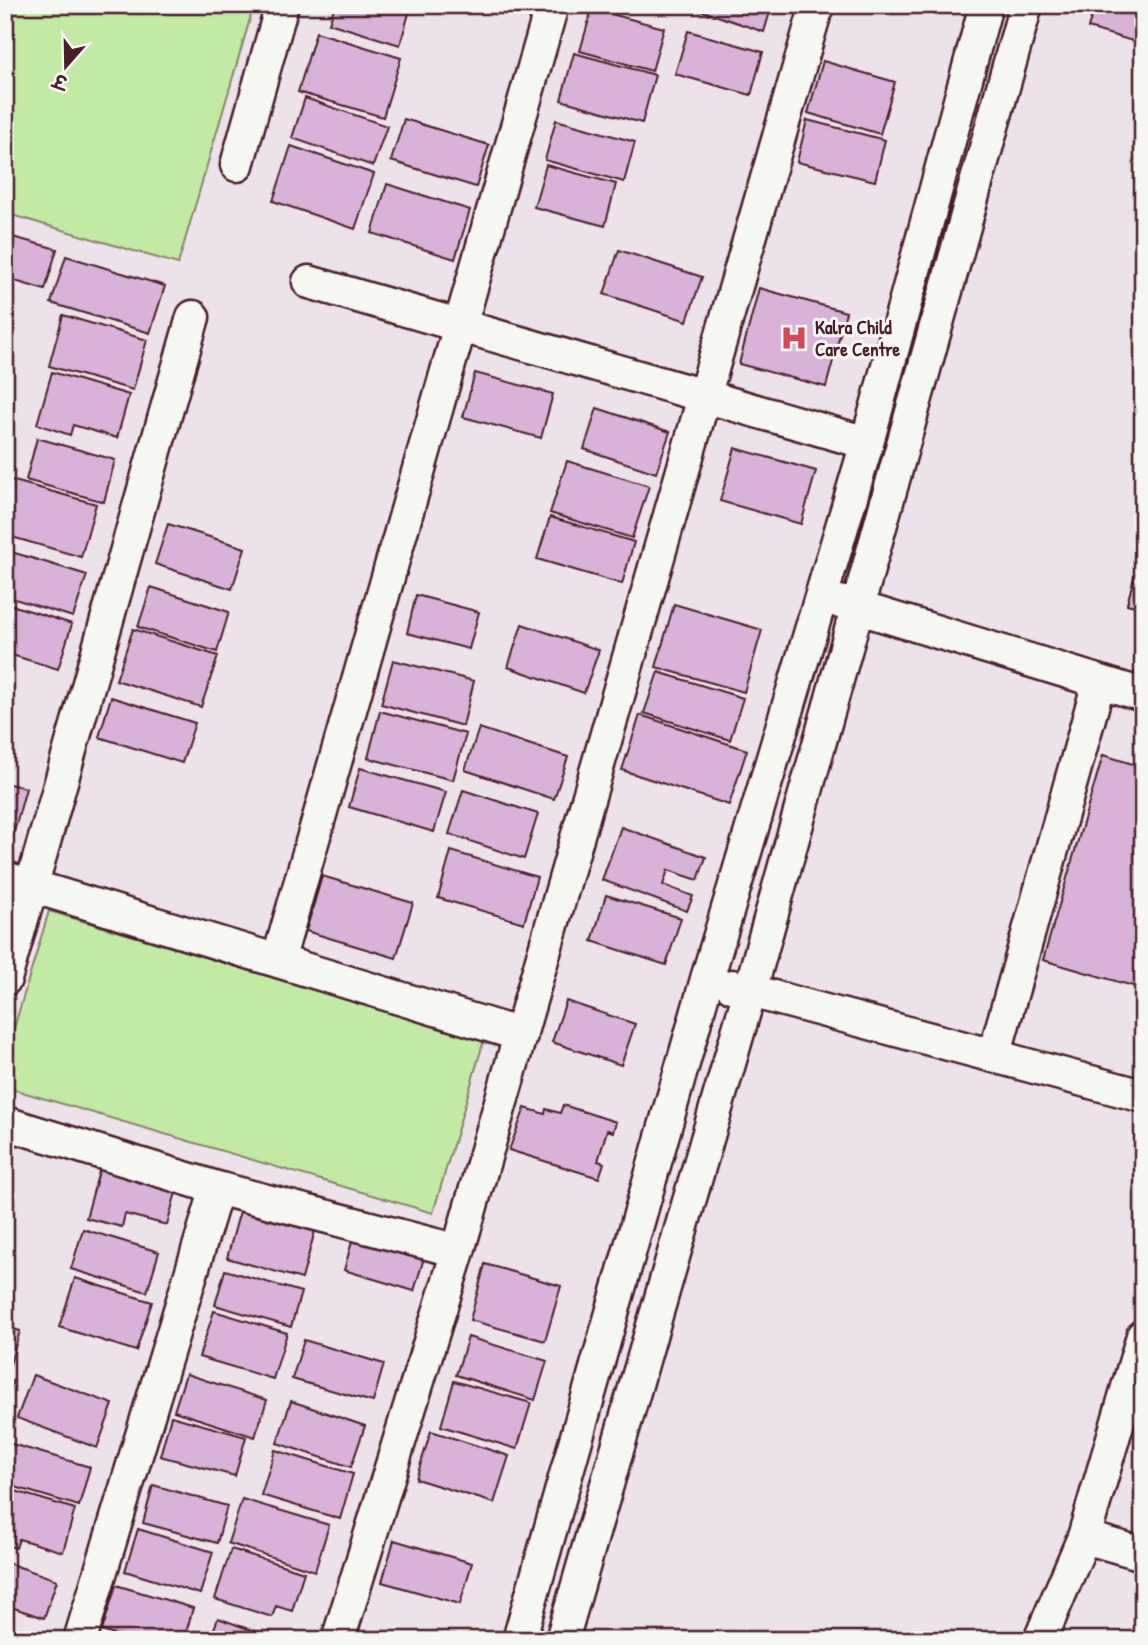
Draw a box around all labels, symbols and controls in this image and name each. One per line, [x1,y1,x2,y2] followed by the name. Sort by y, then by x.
[32,32,102,102] north arrow
[48,67,72,97] text: उ
[815,314,901,362] place label: Kalra Child Care Centre
[779,323,809,353] hospital icon: Kalra Child Care Centre

